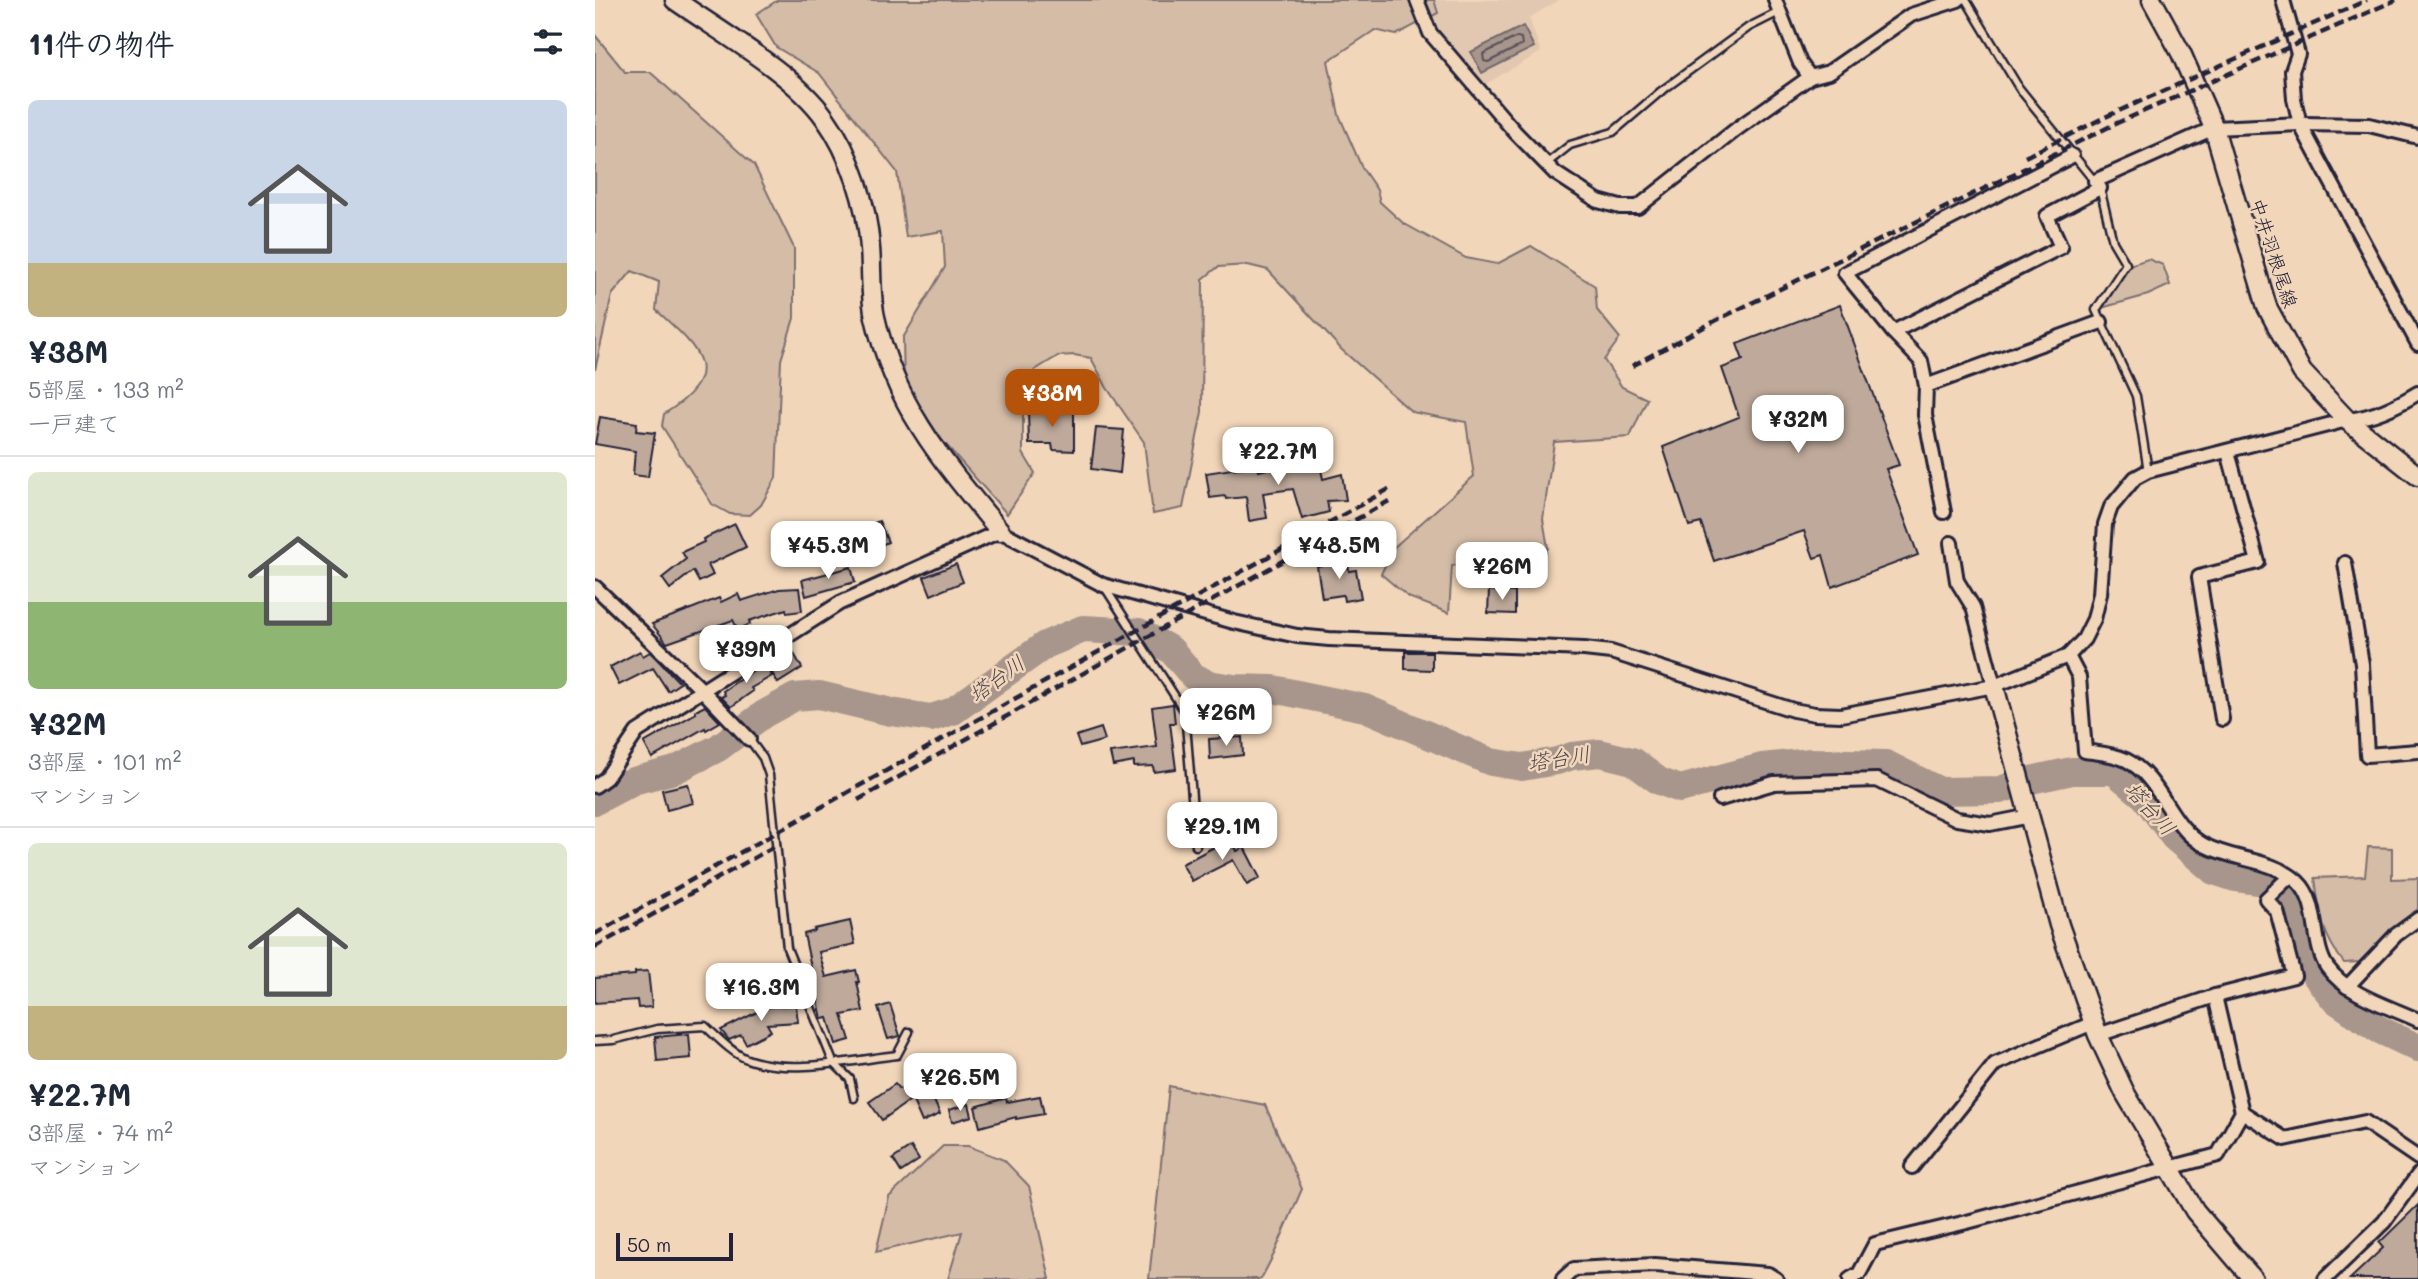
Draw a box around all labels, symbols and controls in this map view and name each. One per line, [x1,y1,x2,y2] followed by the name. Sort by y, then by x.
[28,23,175,63] text: 11件の物件
[529,23,567,61] icon: filters
[235,146,361,272] icon: home
[2245,195,2304,311] street label: 中井羽根尾線
[28,331,109,371] text: ¥38M
[1011,370,1093,429] pin: ¥38M
[28,374,184,404] text: 5部屋 · 133 m²
[1021,377,1083,407] text: ¥38M
[1757,396,1839,455] pin: ¥32M
[1768,403,1828,433] text: ¥32M
[28,408,120,438] text: 一戸建て
[1221,428,1335,487] pin: ¥22.7M
[1238,435,1318,465] text: ¥22.7M
[235,518,361,644] icon: home
[771,522,885,581] pin: ¥45.3M
[1282,522,1396,581] pin: ¥48.5M
[787,529,869,559] text: ¥45.3M
[1297,529,1381,559] text: ¥48.5M
[1461,542,1543,602] pin: ¥26M
[1472,550,1532,580] text: ¥26M
[705,626,787,685] pin: ¥39M
[715,633,777,663] text: ¥39M
[963,648,1030,707] water label: 塔台川
[1185,688,1267,748] pin: ¥26M
[1196,696,1256,726] text: ¥26M
[28,703,107,743] text: ¥32M
[1526,739,1592,776] water label: 塔台川
[28,746,181,776] text: 3部屋 · 101 m²
[2120,776,2182,840] water label: 塔台川
[28,780,142,810] text: マンション
[1165,802,1279,862] pin: ¥29.1M
[1183,810,1261,840] text: ¥29.1M
[235,889,361,1015] icon: home
[704,964,818,1023] pin: ¥16.3M
[722,971,800,1001] text: ¥16.3M
[903,1054,1017,1113] pin: ¥26.5M
[920,1061,1000,1091] text: ¥26.5M
[28,1074,131,1114] text: ¥22.7M
[28,1117,173,1147] text: 3部屋 · 74 m²
[28,1151,142,1181] text: マンション
[616,1230,733,1262] scale bar
[627,1232,671,1257] text: 50 m

